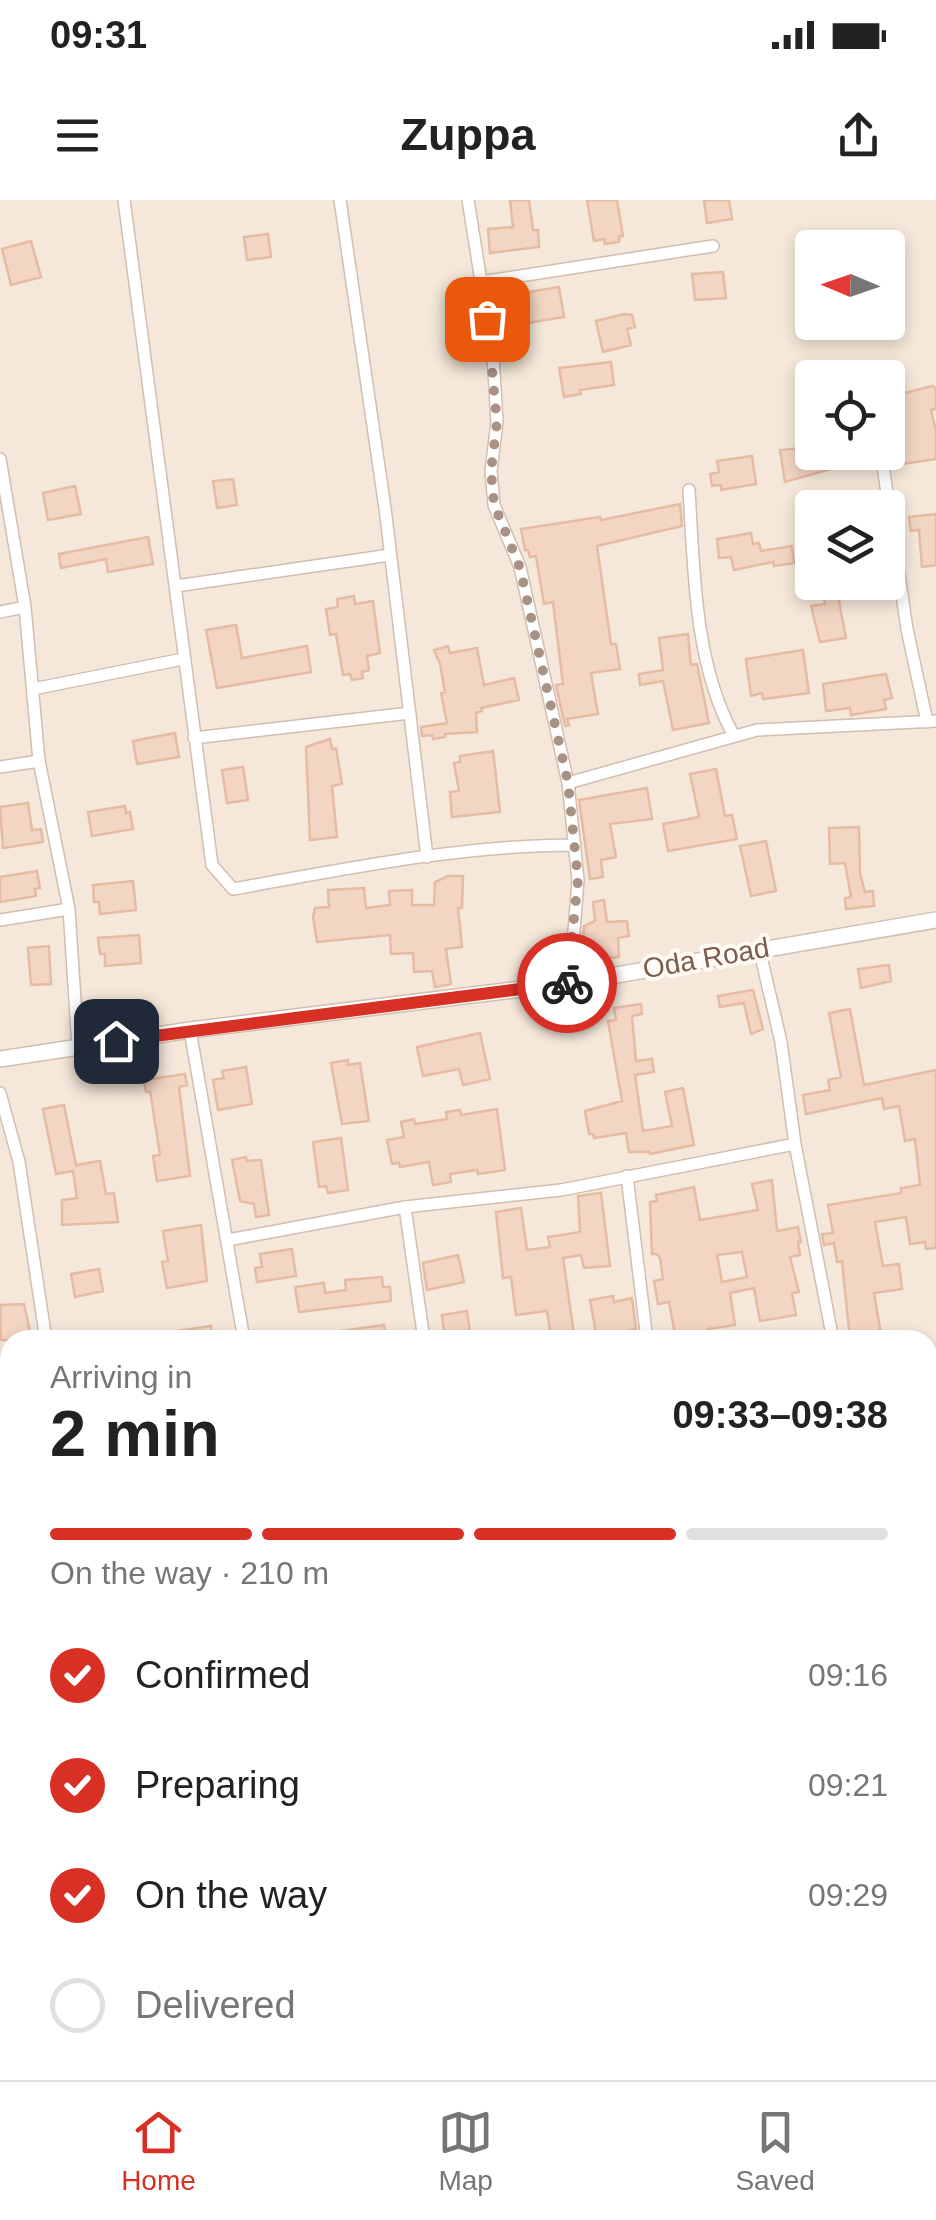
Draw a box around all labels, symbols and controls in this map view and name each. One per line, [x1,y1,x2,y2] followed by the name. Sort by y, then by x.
[50,14,147,56] text: 09:31
[50,108,105,163] icon: menu
[831,108,886,163] icon: share
[401,109,535,160] text: Zuppa
[795,230,905,340] north arrow
[795,230,905,600] map controls
[445,277,530,362] pin
[460,292,515,347] icon: bag
[795,360,905,470] button: locate
[795,490,905,600] button: layers
[640,932,772,984] street label: Oda Road
[517,933,617,1033] courier
[540,956,595,1011] icon: bike
[74,999,159,1084] pin
[89,1014,144,1069] icon: home
[50,1359,192,1395] text: Arriving in
[672,1394,888,1436] text: 09:33–09:38
[50,1397,220,1470] text: 2 min
[50,1555,329,1591] text: On the way · 210 m
[50,1648,105,1703] icon: check
[135,1654,310,1696] text: Confirmed
[808,1657,888,1693] text: 09:16
[50,1758,105,1813] icon: check
[135,1764,300,1806] text: Preparing
[808,1767,888,1803] text: 09:21
[50,1868,105,1923] icon: check
[135,1874,327,1916] text: On the way
[808,1877,888,1913] text: 09:29
[135,1984,296,2026] text: Delivered
[121,2105,196,2197] tab: Home
[438,2105,493,2197] tab: Map
[735,2105,815,2197] tab: Saved

